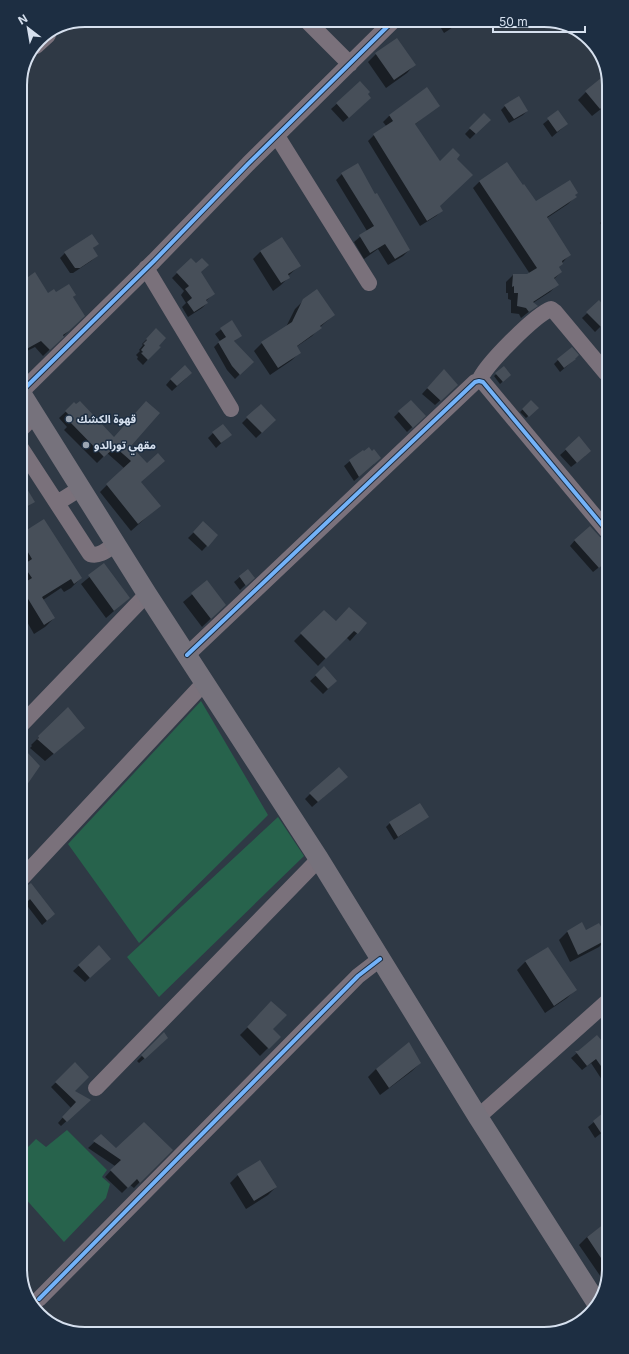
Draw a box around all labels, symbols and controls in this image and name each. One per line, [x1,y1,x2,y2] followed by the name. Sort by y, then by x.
[8,8,48,48] north arrow
[493,8,585,34] scale bar
[16,11,30,28] text: N
[499,14,528,29] text: 50 m
[77,412,137,426] place label: قهوة الكشك
[64,414,74,424] marker: قهوة الكشك
[94,438,156,455] place label: مقهي تورالدو
[81,440,91,450] marker: مقهي تورالدو

